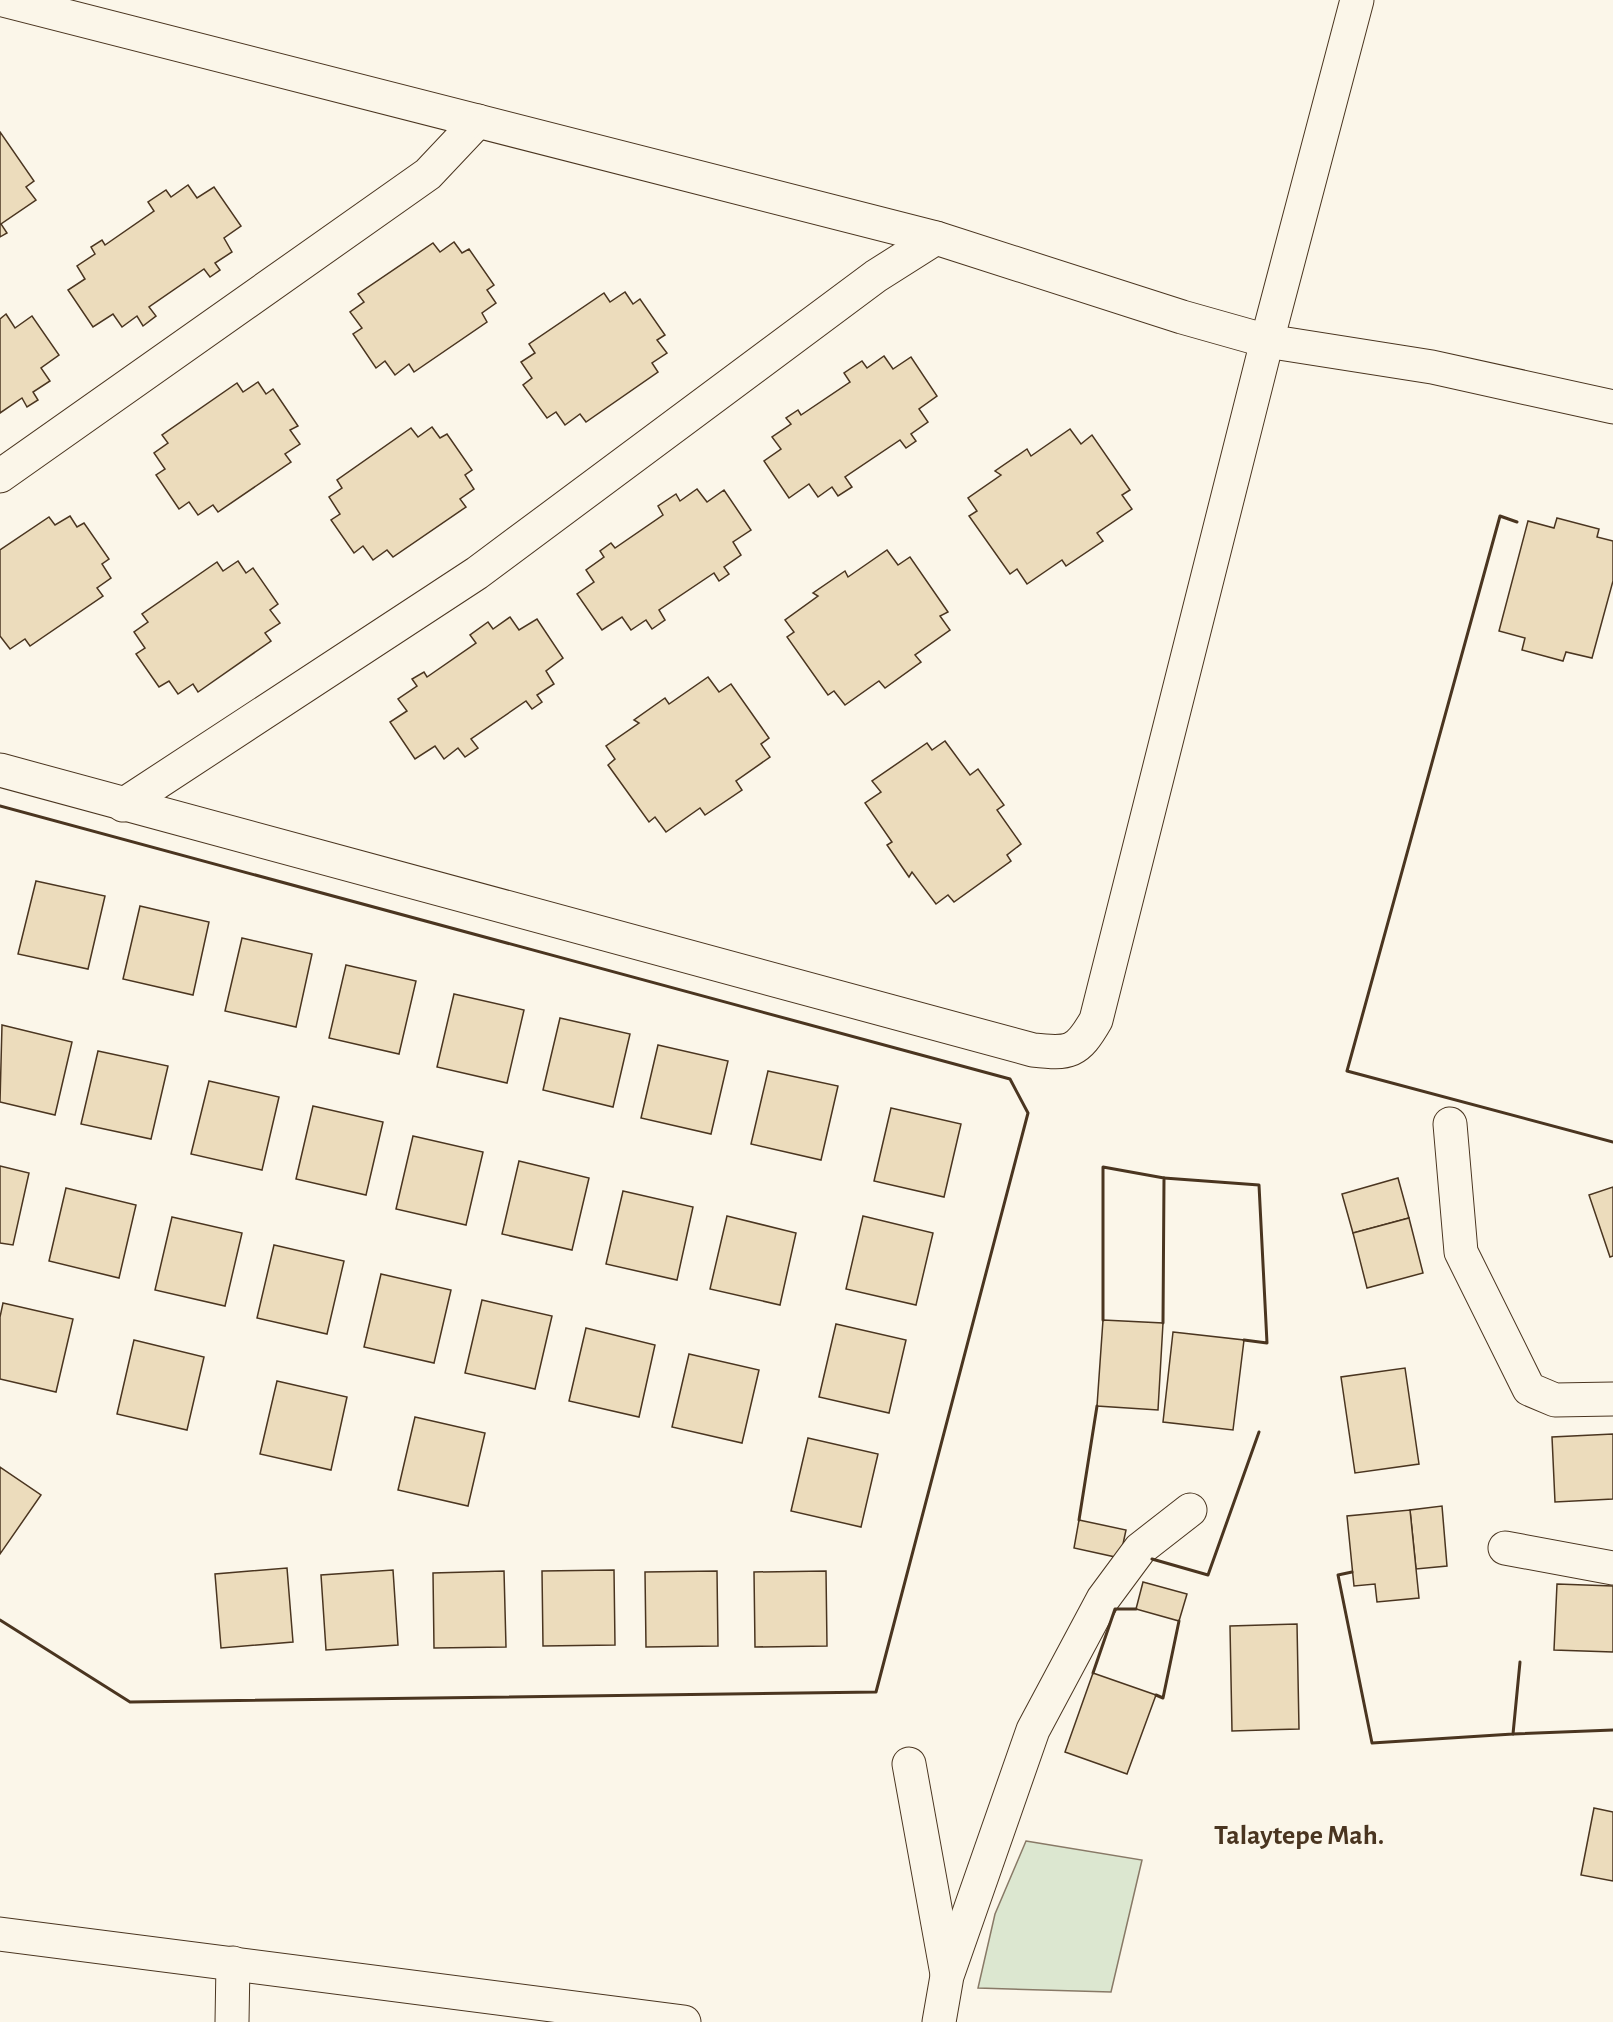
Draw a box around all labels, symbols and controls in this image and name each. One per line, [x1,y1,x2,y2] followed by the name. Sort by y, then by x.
[1214,1822,1384,1850] district label: Talaytepe Mah.

